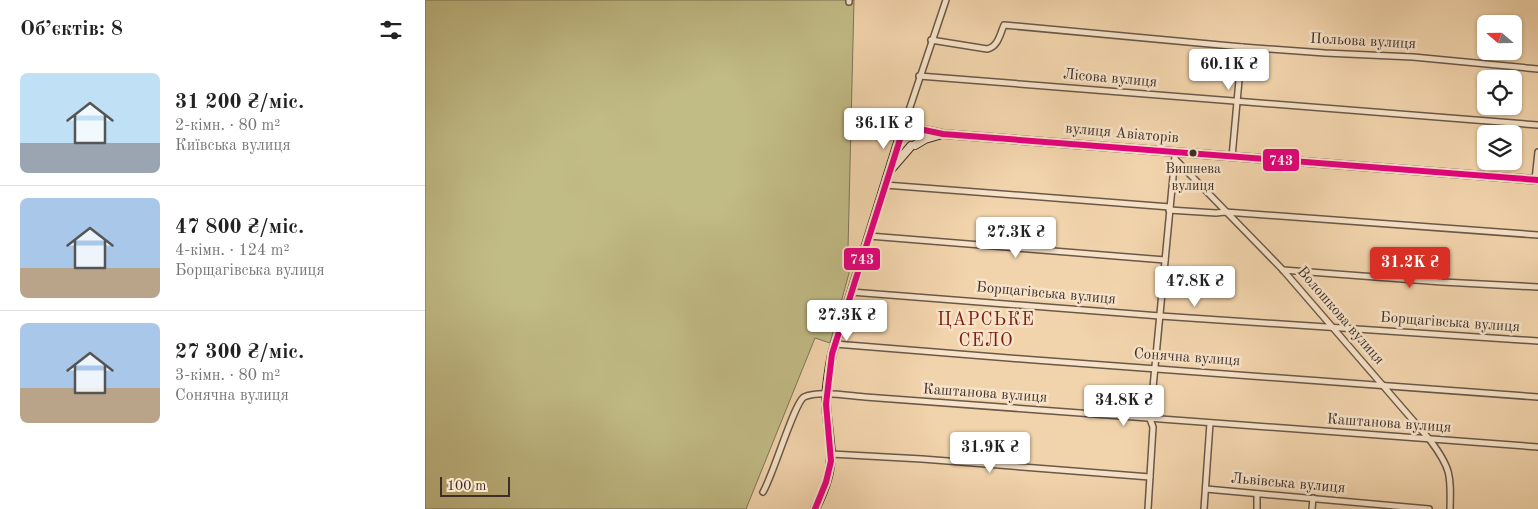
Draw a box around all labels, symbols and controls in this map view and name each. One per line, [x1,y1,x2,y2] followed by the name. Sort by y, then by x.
[1477,15,1523,60] north arrow
[1477,15,1522,170] map controls
[377,16,405,44] icon: filters
[20,19,123,40] text: Об’єктів: 8
[1310,32,1417,52] street label: Польова вулиця
[1183,48,1275,91] pin: 60.1K ₴
[1200,57,1258,73] text: 60.1K ₴
[1062,67,1158,91] street label: Лісова вулиця
[1477,70,1522,115] button: locate
[175,92,304,113] text: 31 200 ₴/міс.
[60,93,120,153] icon: home
[838,108,930,150] pin: 36.1K ₴
[855,116,913,132] text: 36.1K ₴
[175,118,280,134] text: 2-кімн. · 80 m²
[1065,122,1179,146] street label: вулиця Авіаторів
[1477,125,1522,170] button: layers
[175,138,291,154] text: Київська вулиця
[1188,148,1198,158] marker: Вишнева вулиця
[1262,148,1300,172] line badge: 743
[1269,154,1293,168] text: 743
[1165,162,1221,193] place label: Вишнева вулиця
[970,216,1062,259] pin: 27.3K ₴
[175,217,304,238] text: 47 800 ₴/міс.
[60,218,120,278] icon: home
[987,225,1045,241] text: 27.3K ₴
[175,243,290,259] text: 4-кімн. · 124 m²
[1364,246,1456,289] pin: 31.2K ₴
[843,247,881,271] line badge: 743
[850,253,874,267] text: 743
[1381,255,1439,271] text: 31.2K ₴
[175,263,325,279] text: Борщагівська вулиця
[1294,264,1386,368] street label: Волошкова вулиця
[1149,266,1241,308] pin: 47.8K ₴
[1166,274,1224,290] text: 47.8K ₴
[975,280,1117,308] street label: Борщагівська вулиця
[801,300,893,342] pin: 27.3K ₴
[818,308,876,324] text: 27.3K ₴
[937,311,1035,350] district label: ЦАРСЬКЕ СЕЛО
[1380,311,1521,335] street label: Борщагівська вулиця
[175,342,304,363] text: 27 300 ₴/міс.
[60,343,120,403] icon: home
[1133,347,1241,369] street label: Сонячна вулиця
[175,368,280,384] text: 3-кімн. · 80 m²
[922,382,1048,406] street label: Каштанова вулиця
[1078,384,1170,427] pin: 34.8K ₴
[175,388,289,404] text: Сонячна вулиця
[1095,393,1153,409] text: 34.8K ₴
[1326,412,1452,436] street label: Каштанова вулиця
[944,432,1036,474] pin: 31.9K ₴
[961,440,1019,456] text: 31.9K ₴
[1230,472,1346,496] street label: Львівська вулиця
[440,474,510,497] scale bar
[447,479,486,493] text: 100 m

